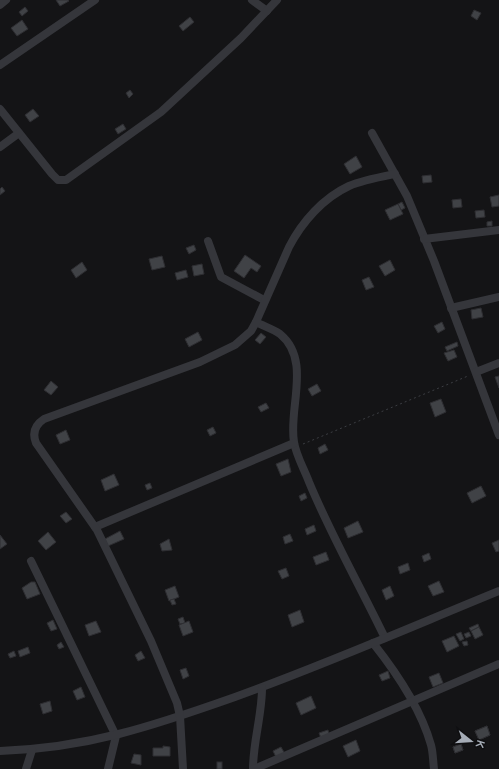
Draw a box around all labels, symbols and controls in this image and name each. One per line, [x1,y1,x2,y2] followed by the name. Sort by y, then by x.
[451,721,491,761] north arrow
[473,738,487,750] text: K

